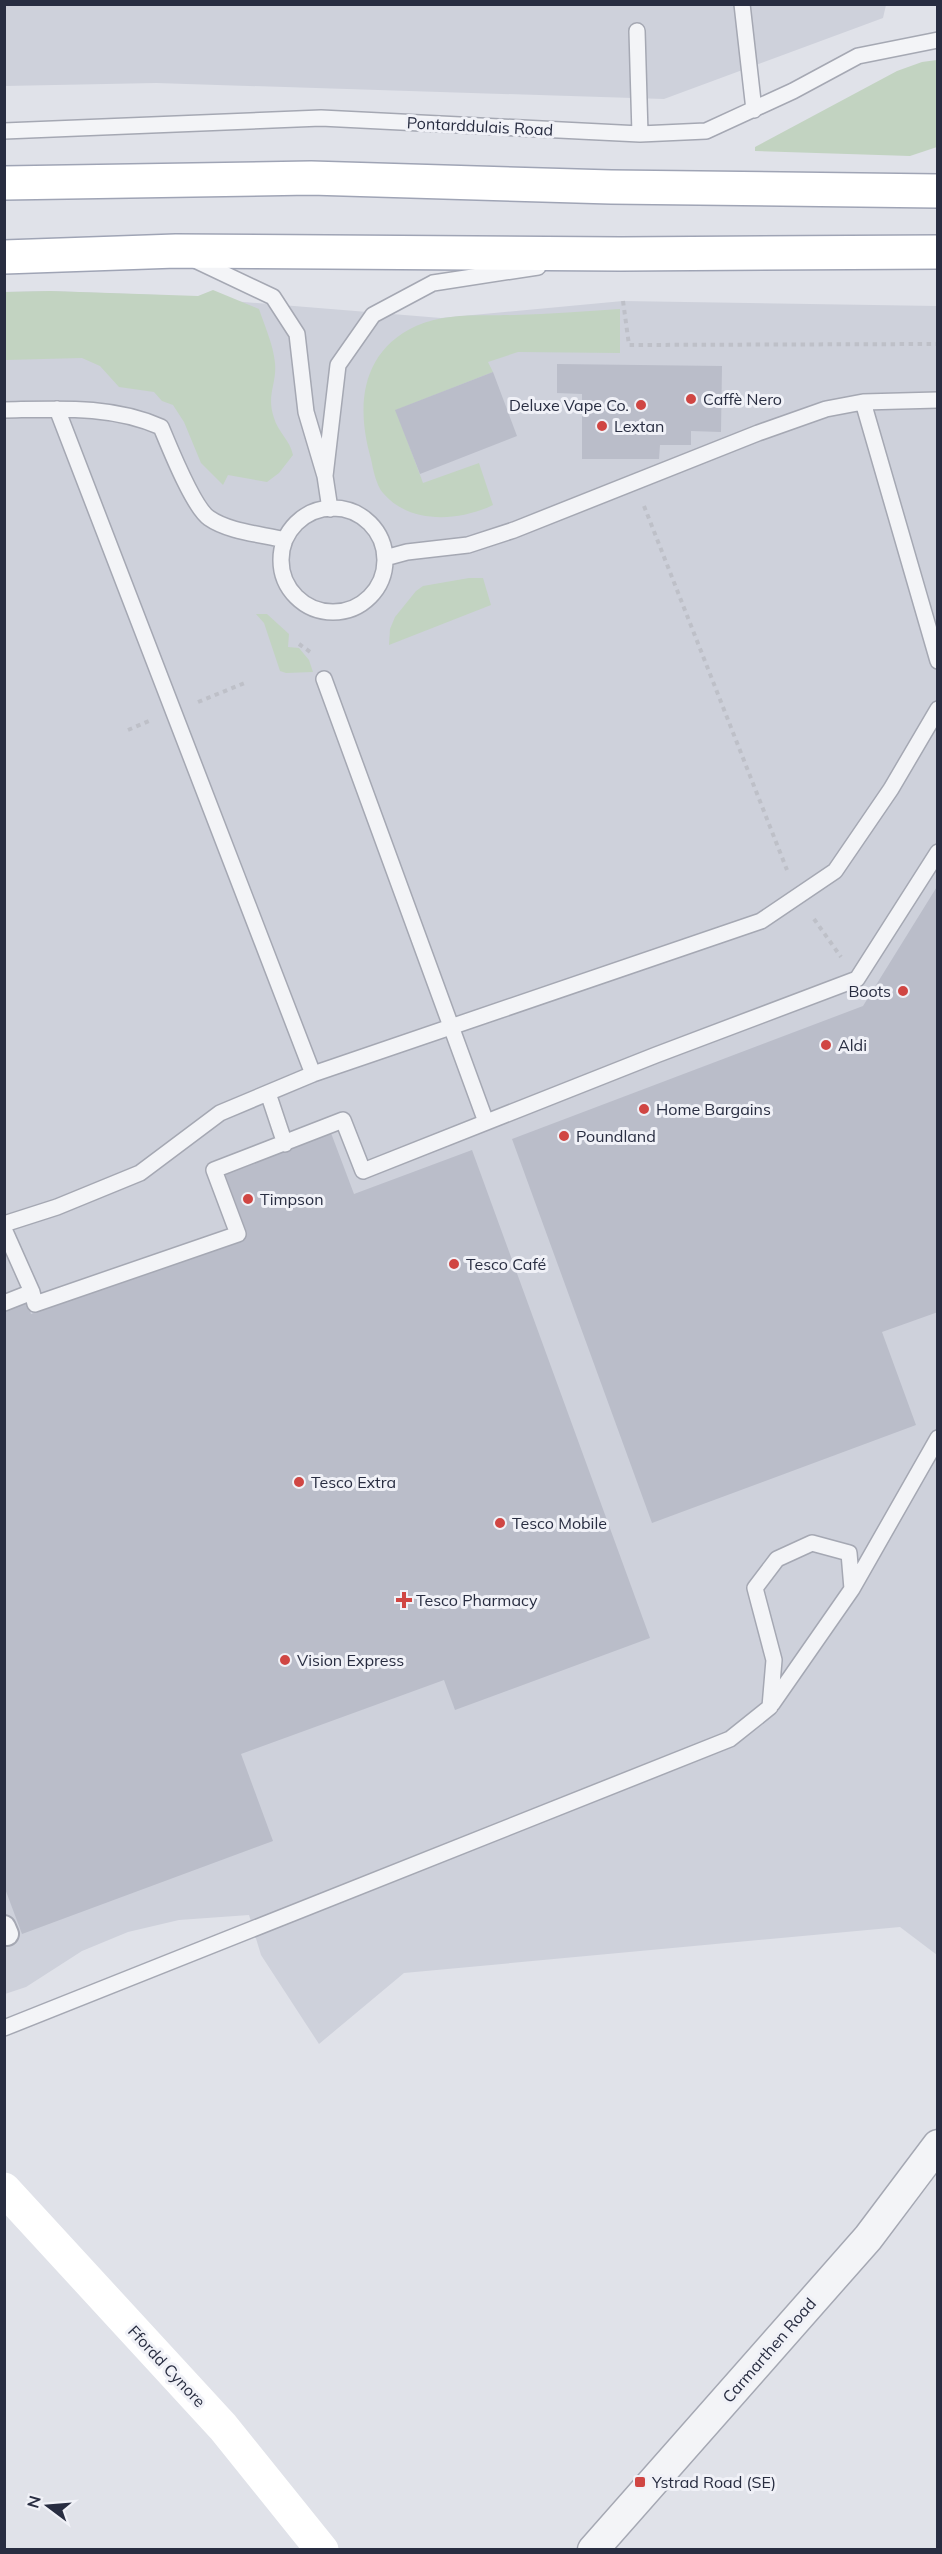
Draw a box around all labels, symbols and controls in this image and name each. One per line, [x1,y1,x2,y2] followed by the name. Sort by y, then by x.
[406,112,554,140] street label: Pontarddulais Road
[703,389,782,409] place label: Caffè Nero
[684,392,698,406] marker: Caffè Nero
[509,395,629,415] place label: Deluxe Vape Co.
[634,398,648,412] marker: Deluxe Vape Co.
[614,416,664,436] place label: Lextan
[595,419,609,433] marker: Lextan
[848,981,891,1001] place label: Boots
[896,984,910,998] marker: Boots
[838,1035,867,1055] place label: Aldi
[819,1038,833,1052] marker: Aldi
[656,1099,771,1119] place label: Home Bargains
[637,1102,651,1116] marker: Home Bargains
[576,1126,656,1146] place label: Poundland
[557,1129,571,1143] marker: Poundland
[260,1189,324,1209] place label: Timpson
[241,1192,255,1206] marker: Timpson
[466,1254,546,1274] place label: Tesco Café
[447,1257,461,1271] marker: Tesco Café
[311,1472,396,1492] place label: Tesco Extra
[292,1475,306,1489] marker: Tesco Extra
[512,1513,607,1533] place label: Tesco Mobile
[493,1516,507,1530] marker: Tesco Mobile
[416,1590,538,1610] place label: Tesco Pharmacy
[397,1593,411,1607] marker: Tesco Pharmacy
[297,1650,404,1670] place label: Vision Express
[278,1653,292,1667] marker: Vision Express
[718,2293,820,2407] street label: Carmarthen Road
[124,2321,210,2411] street label: Ffordd Cynore
[651,2472,776,2492] place label: Ystrad Road (SE)
[633,2475,647,2489] marker: Ystrad Road (SE)
[18,2476,78,2536] north arrow
[22,2493,45,2510] text: N

